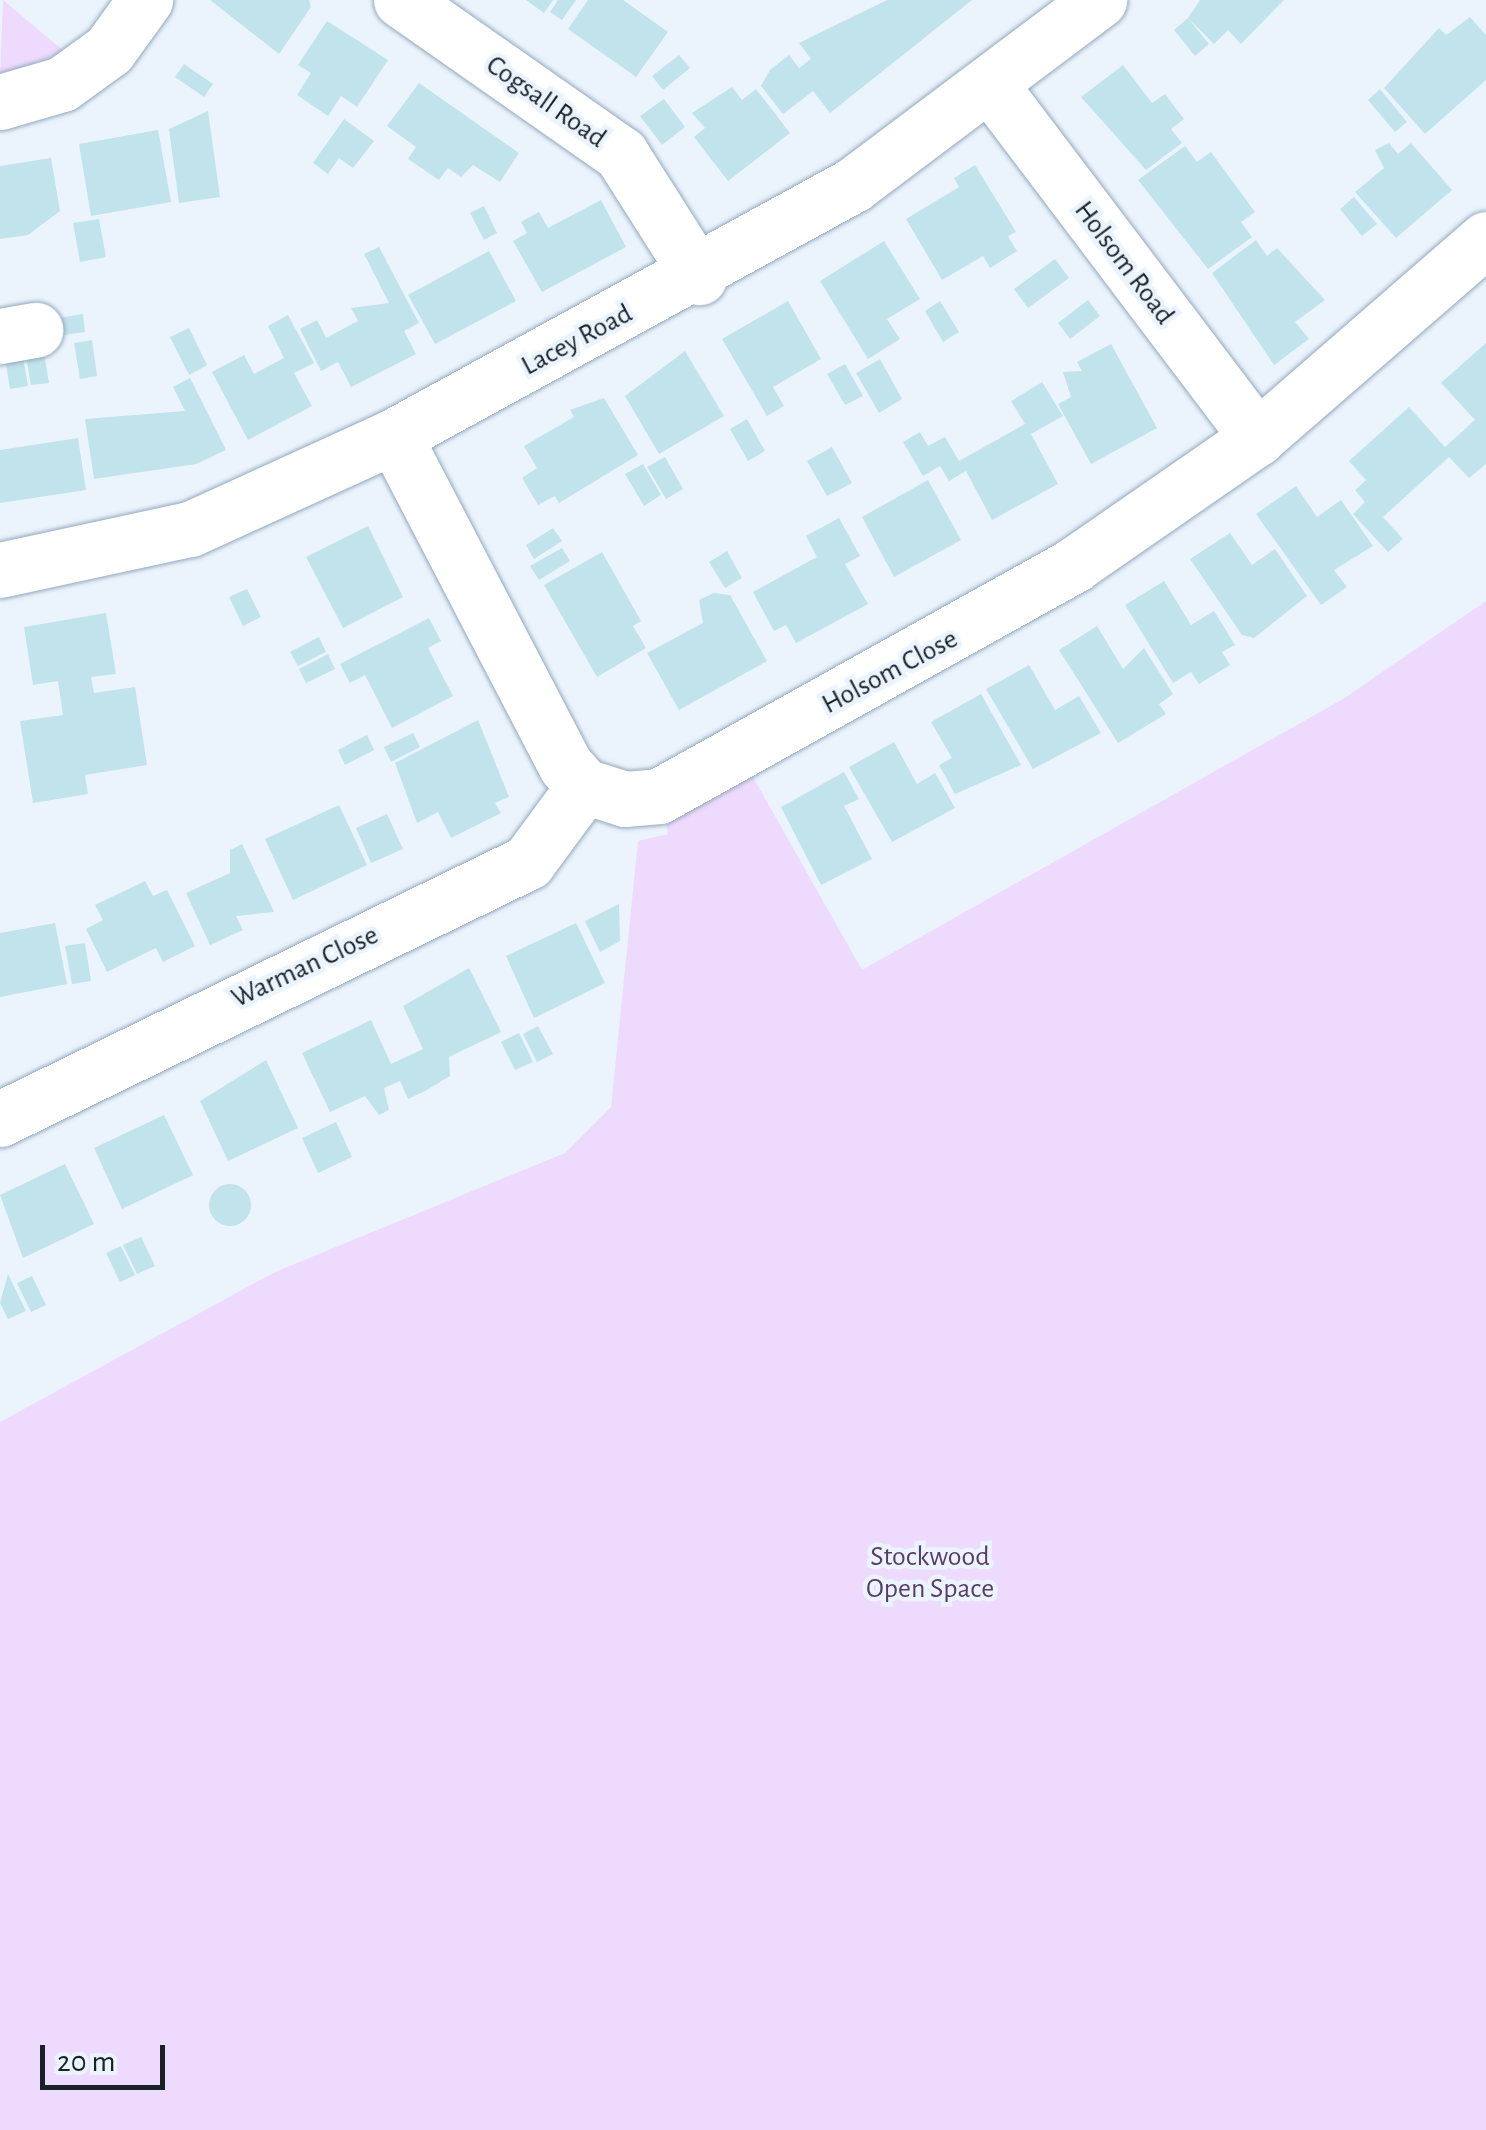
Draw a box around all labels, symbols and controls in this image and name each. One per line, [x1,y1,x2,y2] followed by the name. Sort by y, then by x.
[480,48,612,156] street label: Cogsall Road
[1067,195,1181,331] street label: Holsom Road
[516,297,638,383] street label: Lacey Road
[817,622,963,722] street label: Holsom Close
[226,918,384,1016] street label: Warman Close
[866,1540,994,1606] park label: Stockwood Open Space
[45,2025,170,2087] scale bar
[57,2047,115,2077] text: 20 m

